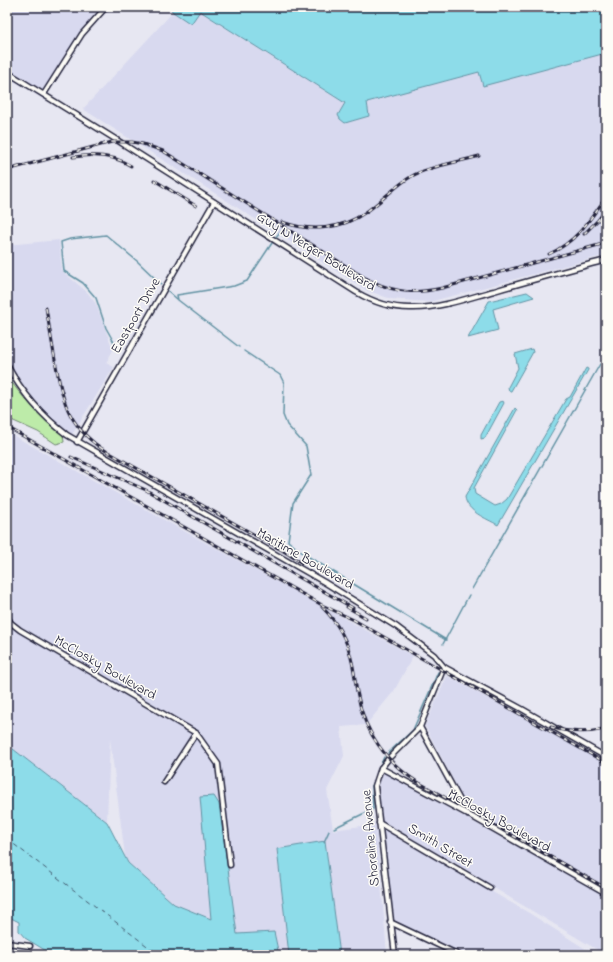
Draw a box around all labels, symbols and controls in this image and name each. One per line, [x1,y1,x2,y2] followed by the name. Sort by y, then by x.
[252,207,380,298] street label: Guy N Verger Boulevard
[106,274,167,358] street label: Eastport Drive
[252,523,358,595] street label: Maritime Boulevard
[49,630,160,707] street label: McClosky Boulevard
[443,784,555,859] street label: McClosky Boulevard
[356,788,386,887] street label: Shoreline Avenue
[404,818,477,874] street label: Smith Street

